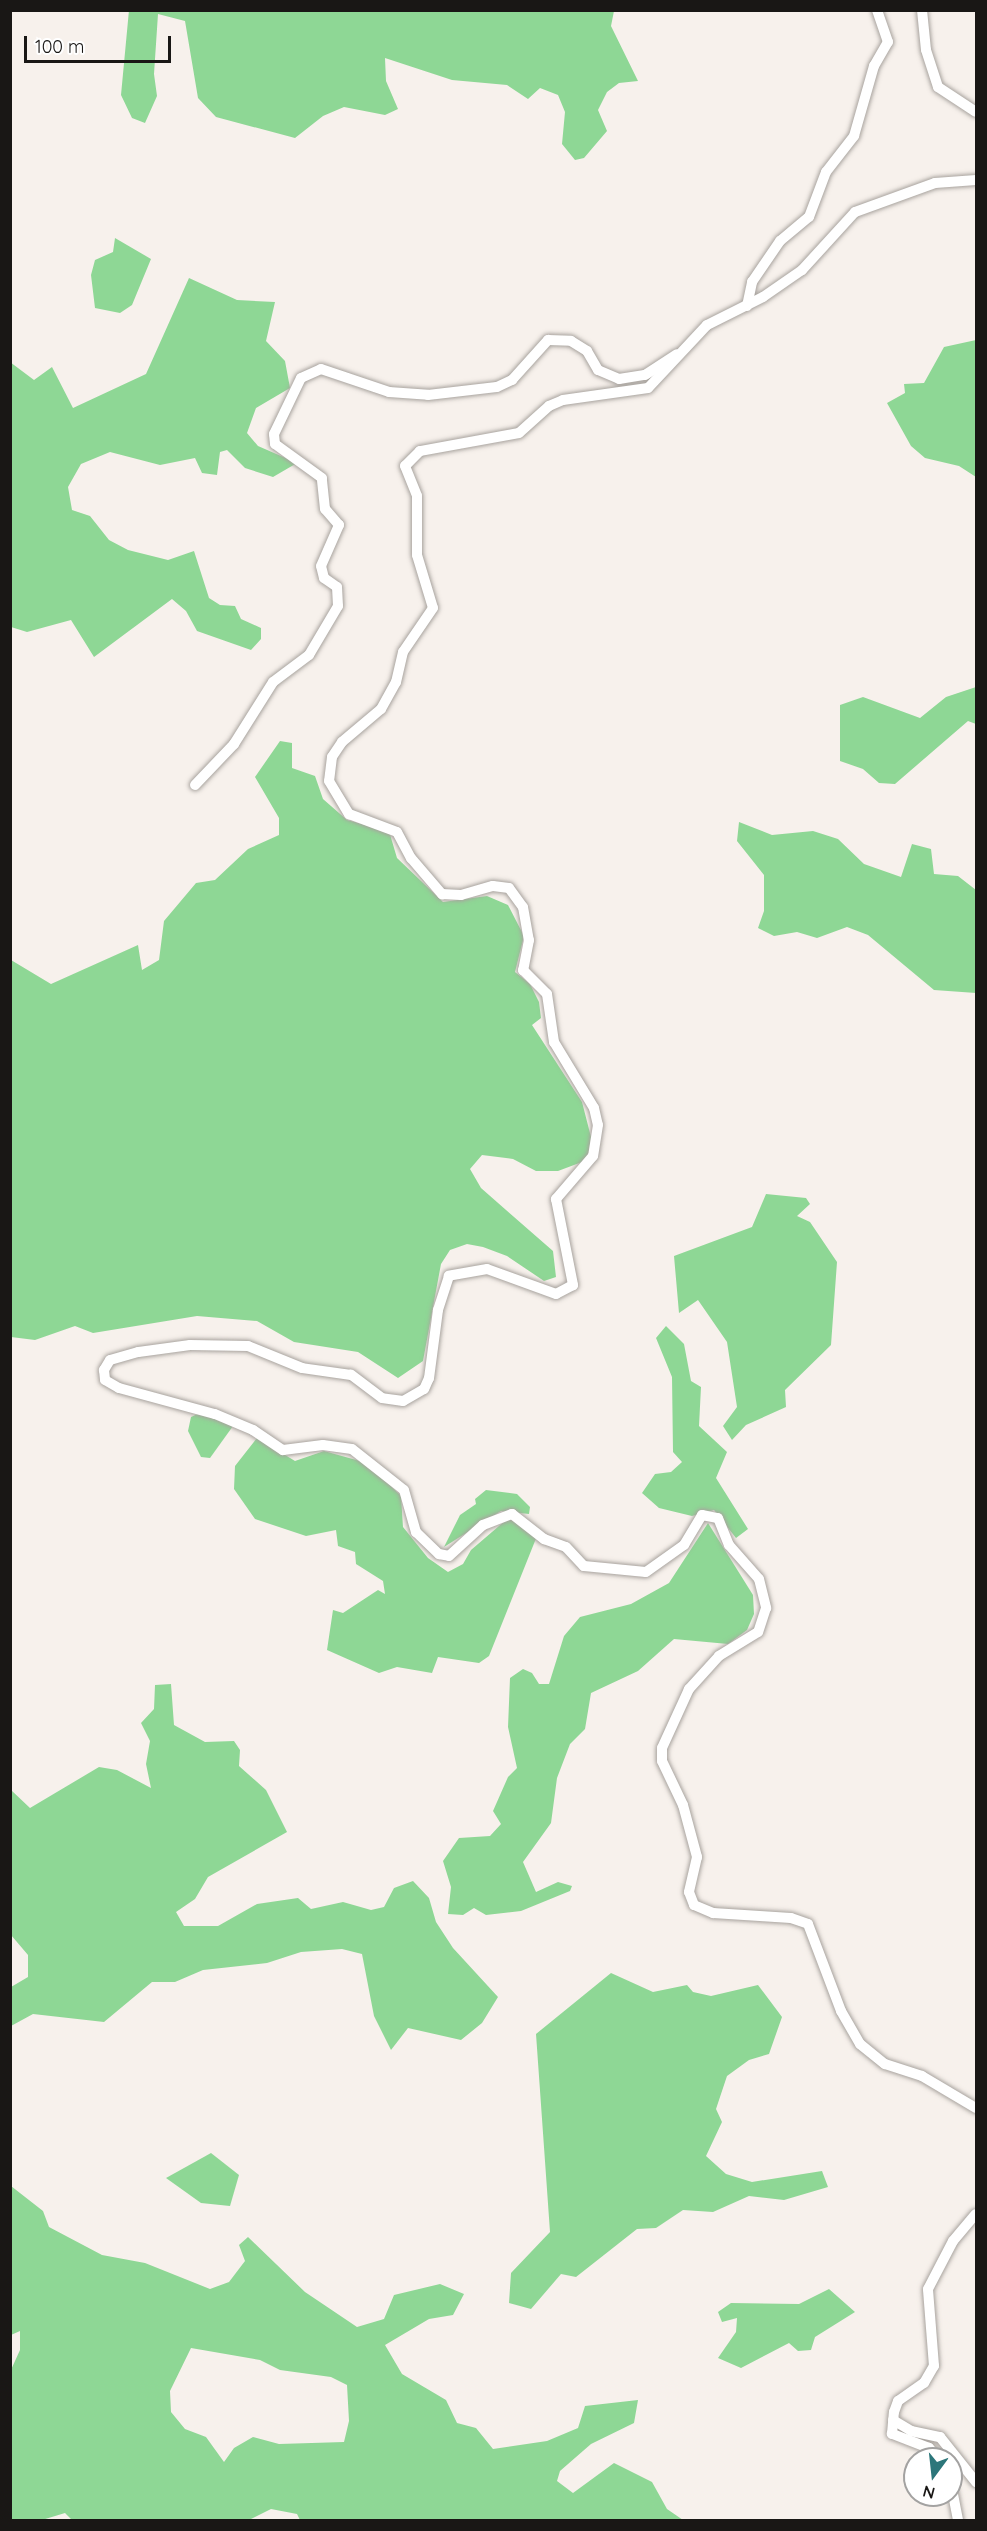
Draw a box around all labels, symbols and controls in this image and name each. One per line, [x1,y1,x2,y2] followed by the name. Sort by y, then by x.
[27,24,174,62] scale bar
[35,35,84,58] text: 100 m
[903,2447,963,2507] north arrow
[921,2481,937,2504] text: N

